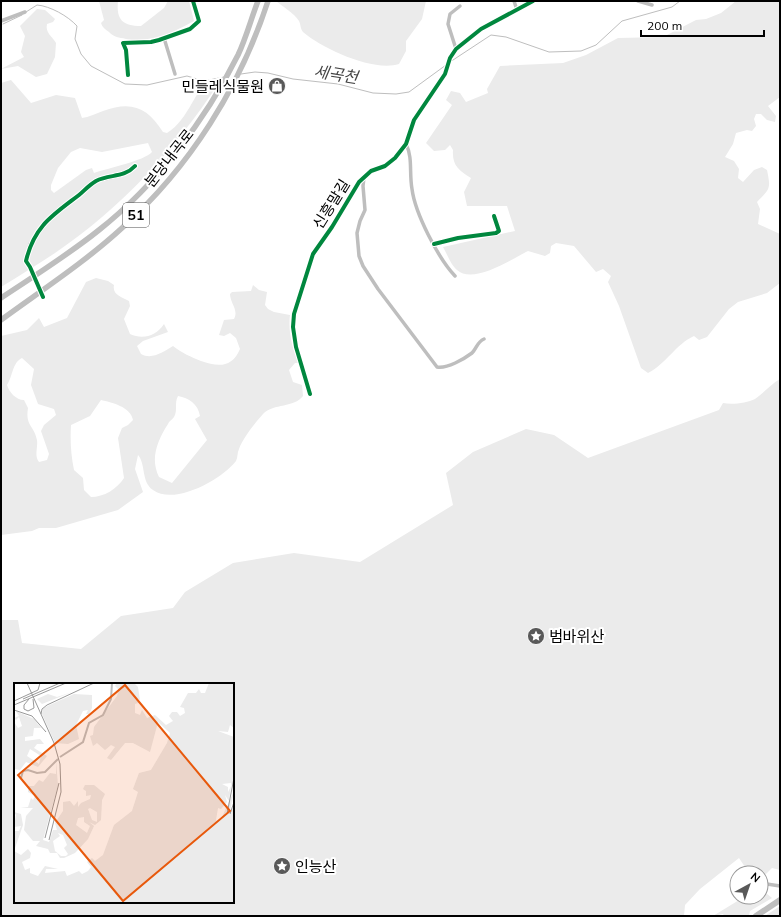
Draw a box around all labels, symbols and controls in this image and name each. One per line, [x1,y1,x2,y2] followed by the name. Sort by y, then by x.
[641,12,764,38] scale bar
[647,18,682,33] text: 200 m
[313,61,362,88] water label: 세곡천
[267,76,287,96] shop icon: 민들레식물원
[181,77,264,96] place label: 민들레식물원
[140,125,198,191] street label: 분당내곡로
[308,176,354,232] street label: 신흥말길
[123,203,149,227] road number: 51
[526,626,546,646] place icon: 범바위산
[549,627,604,646] place label: 범바위산
[14,683,234,903] inset map
[272,856,292,876] place icon: 인능산
[295,857,337,876] place label: 인능산
[729,865,769,905] north arrow
[748,869,763,885] text: N

